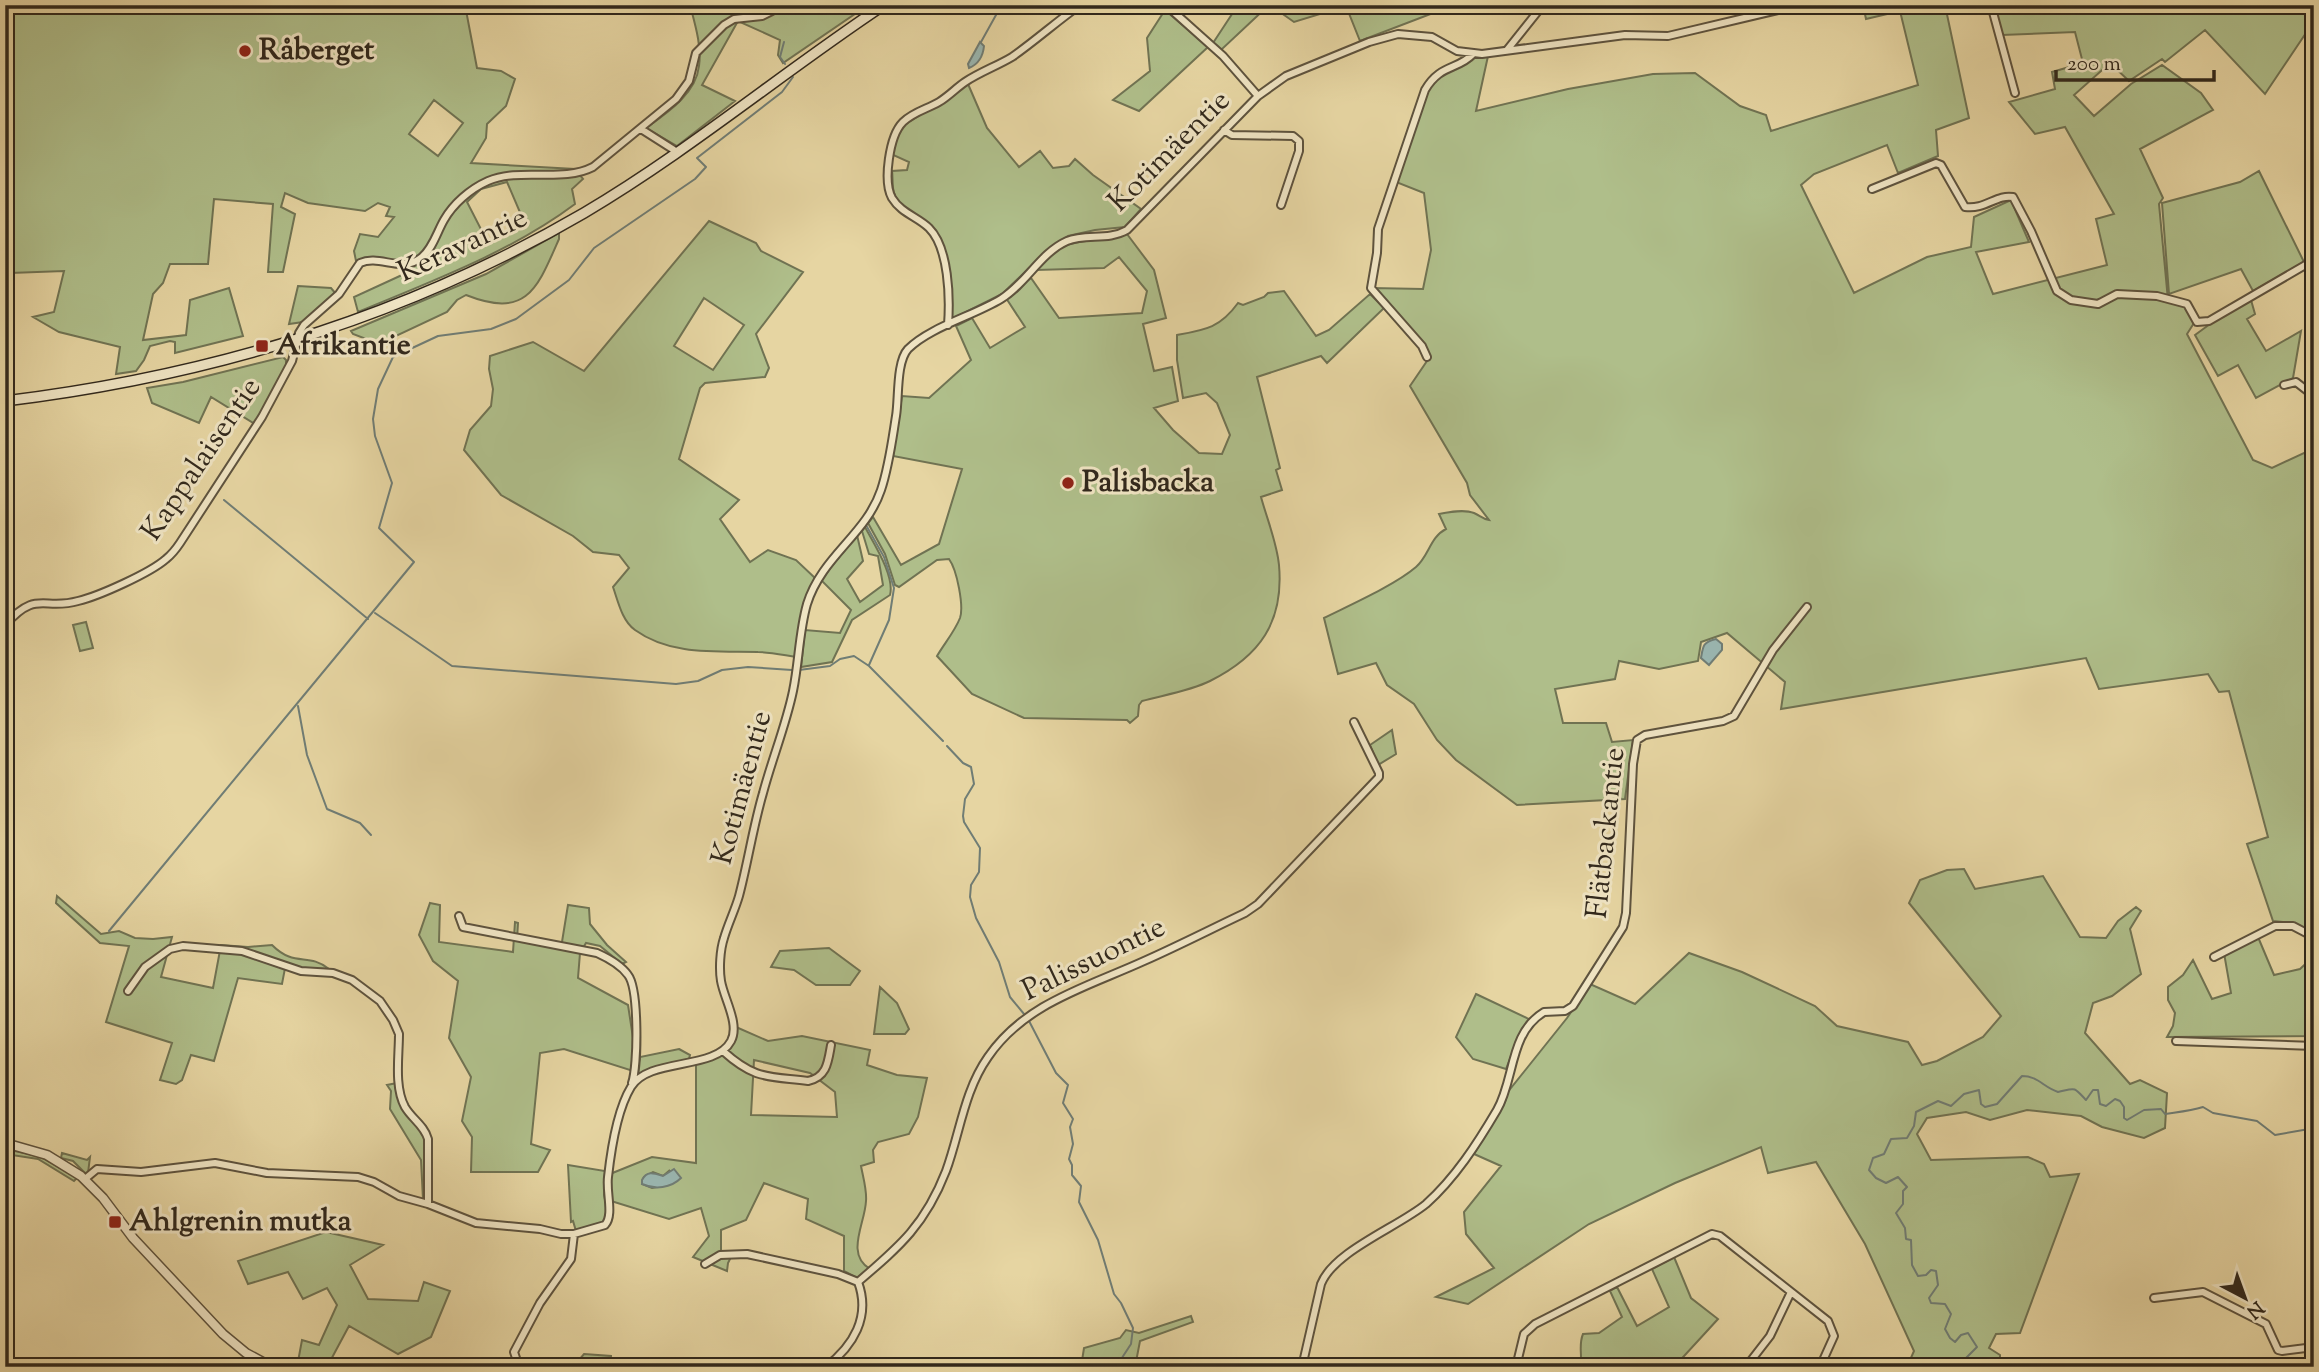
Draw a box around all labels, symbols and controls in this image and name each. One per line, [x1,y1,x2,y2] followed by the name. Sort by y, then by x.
[259,30,375,73] place label: Råberget
[2056,38,2214,82] scale bar
[237,43,253,59] marker: Råberget
[2067,50,2121,80] text: 200 m
[1099,81,1241,223] street label: Kotimäentie
[391,197,535,295] street label: Keravantie
[276,325,411,368] place label: Afrikantie
[254,338,270,354] marker: Afrikantie
[131,370,273,550] street label: Kappalaisentie
[1082,462,1214,505] place label: Palisbacka
[1060,475,1076,491] marker: Palisbacka
[702,706,784,870] street label: Kotimäentie
[1577,745,1637,921] street label: Flätbackantie
[1015,907,1173,1013] street label: Palissuontie
[129,1201,352,1244] place label: Ahlgrenin mutka
[107,1214,123,1230] marker: Ahlgrenin mutka
[2210,1264,2280,1334] north arrow
[2240,1294,2269,1324] text: N

